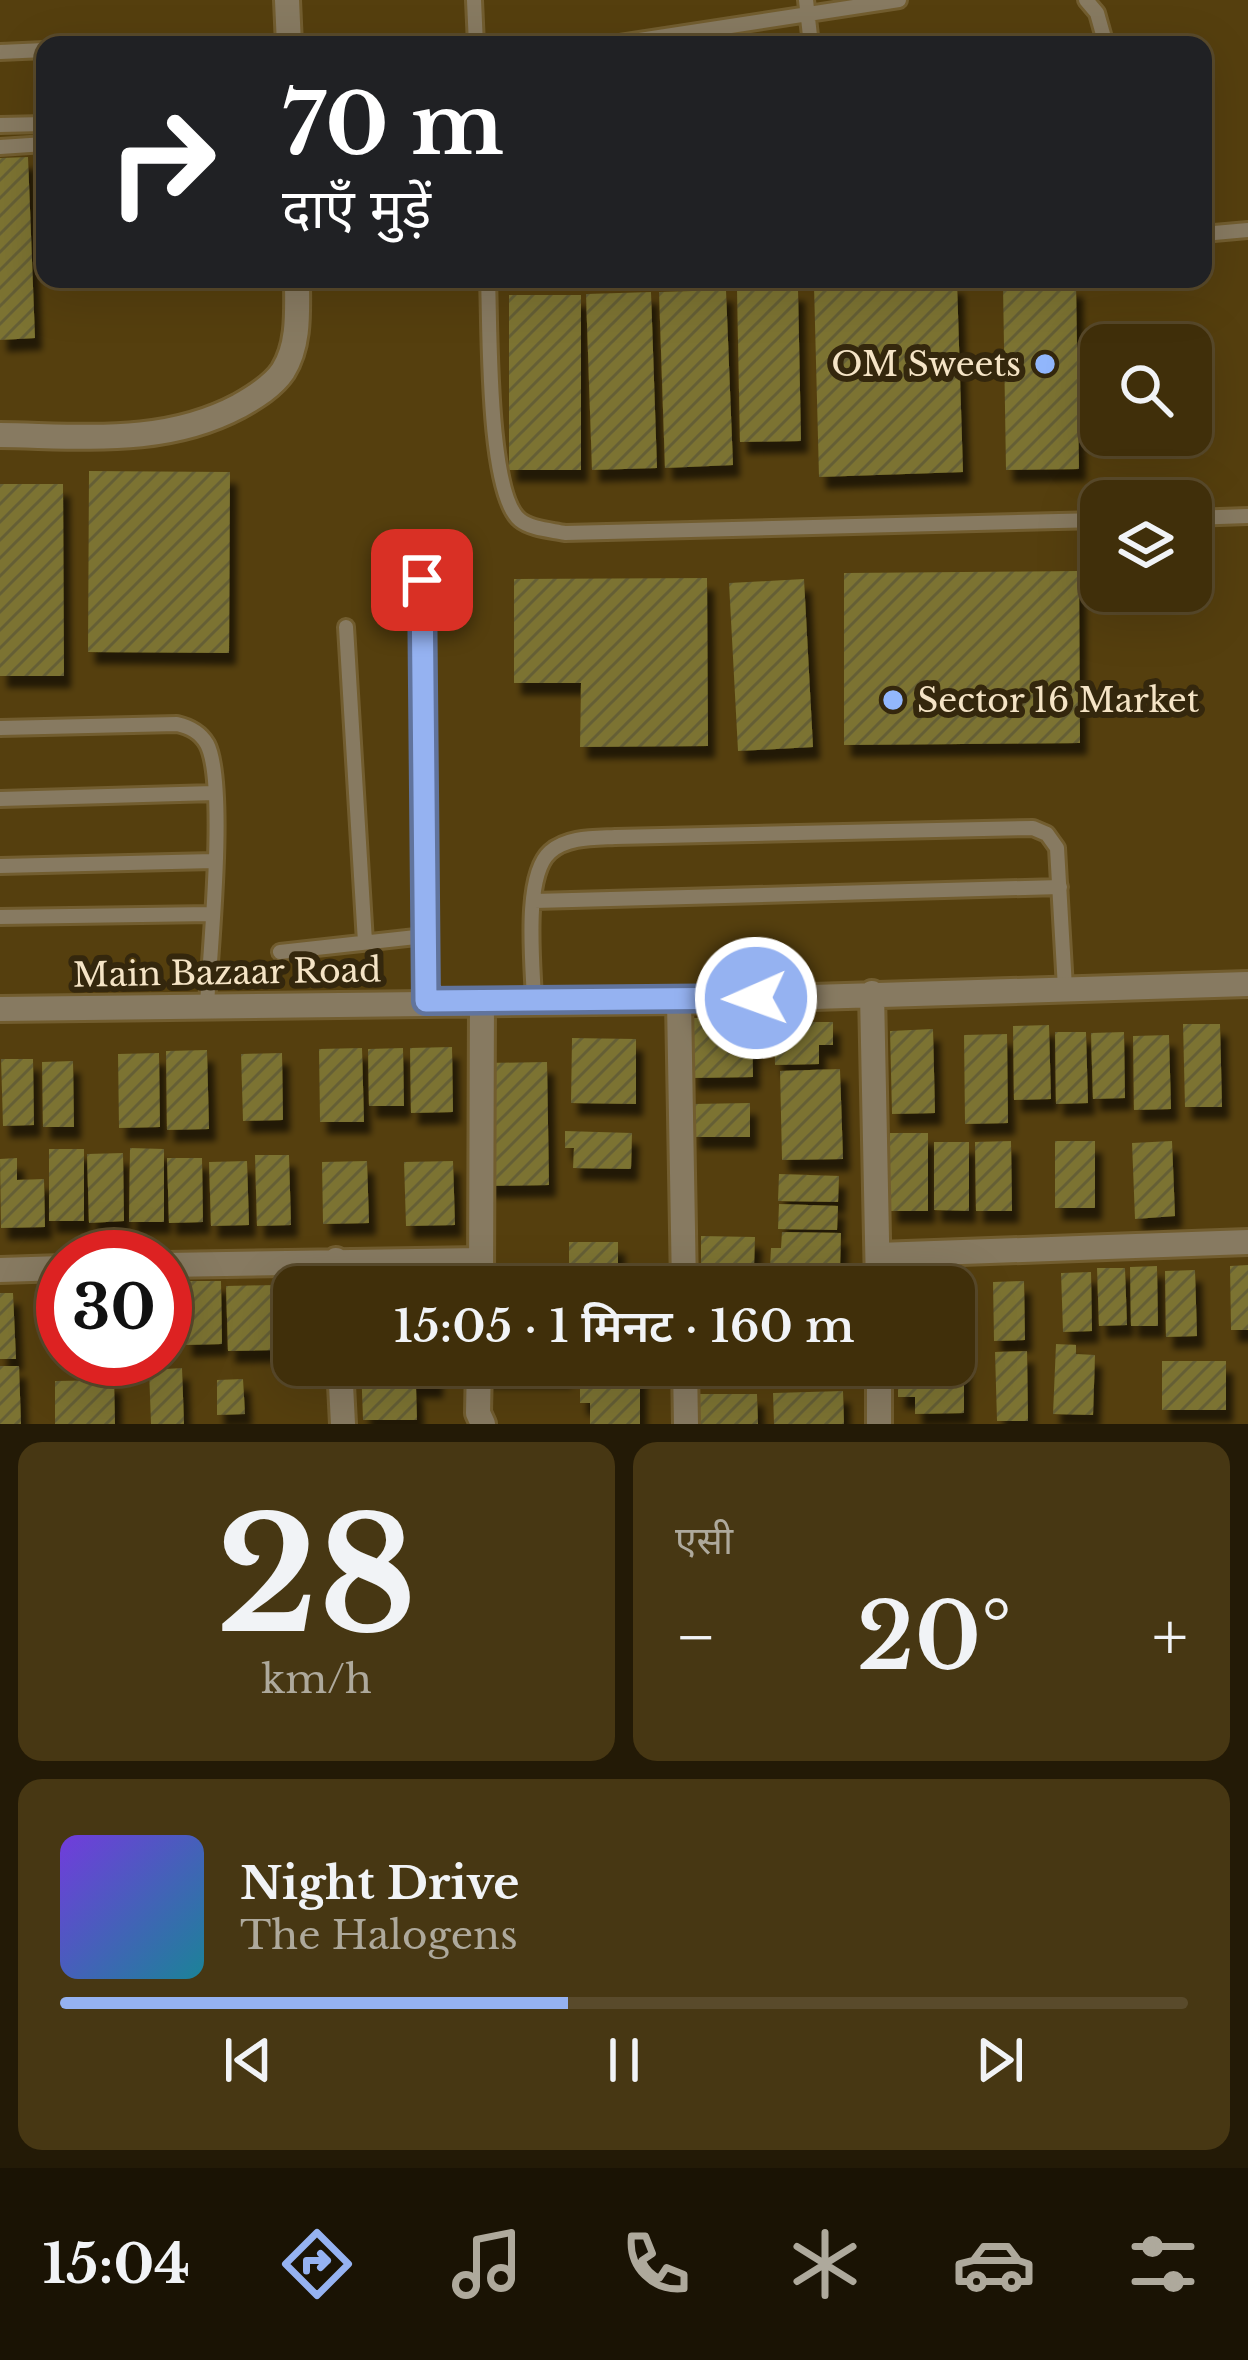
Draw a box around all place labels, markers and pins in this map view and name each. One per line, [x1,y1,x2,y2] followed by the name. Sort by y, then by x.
[831,344,1021,385] place label: OM Sweets
[1032,351,1058,377] marker: OM Sweets
[371,529,473,631] pin
[917,680,1200,721] place label: Sector 16 Market
[880,687,906,713] marker: Sector 16 Market

